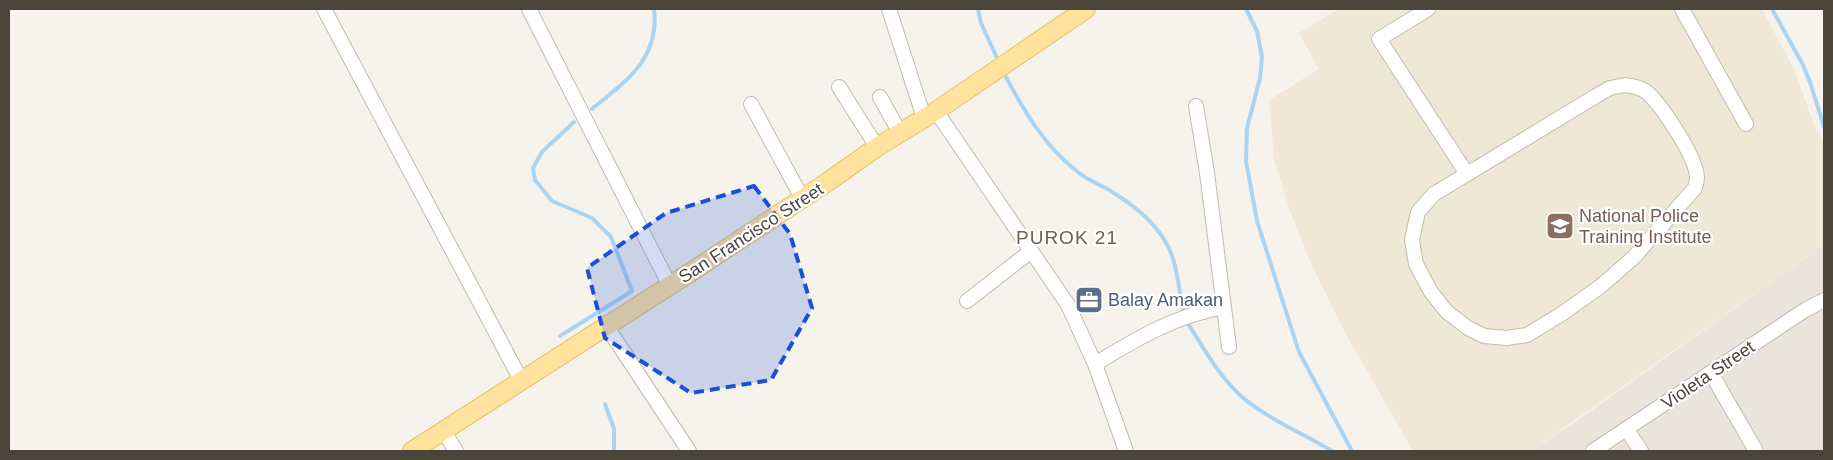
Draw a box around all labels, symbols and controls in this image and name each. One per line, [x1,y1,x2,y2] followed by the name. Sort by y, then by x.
[675,179,827,287] street label: San Francisco Street
[1579,206,1711,247] place label: National Police Training Institute
[1545,211,1575,241] school or university icon: National Police Training Institute
[1016,227,1118,248] district label: PUROK 21
[1074,285,1104,315] office icon: Balay Amakan
[1108,290,1223,310] place label: Balay Amakan
[1658,337,1758,413] street label: Violeta Street

